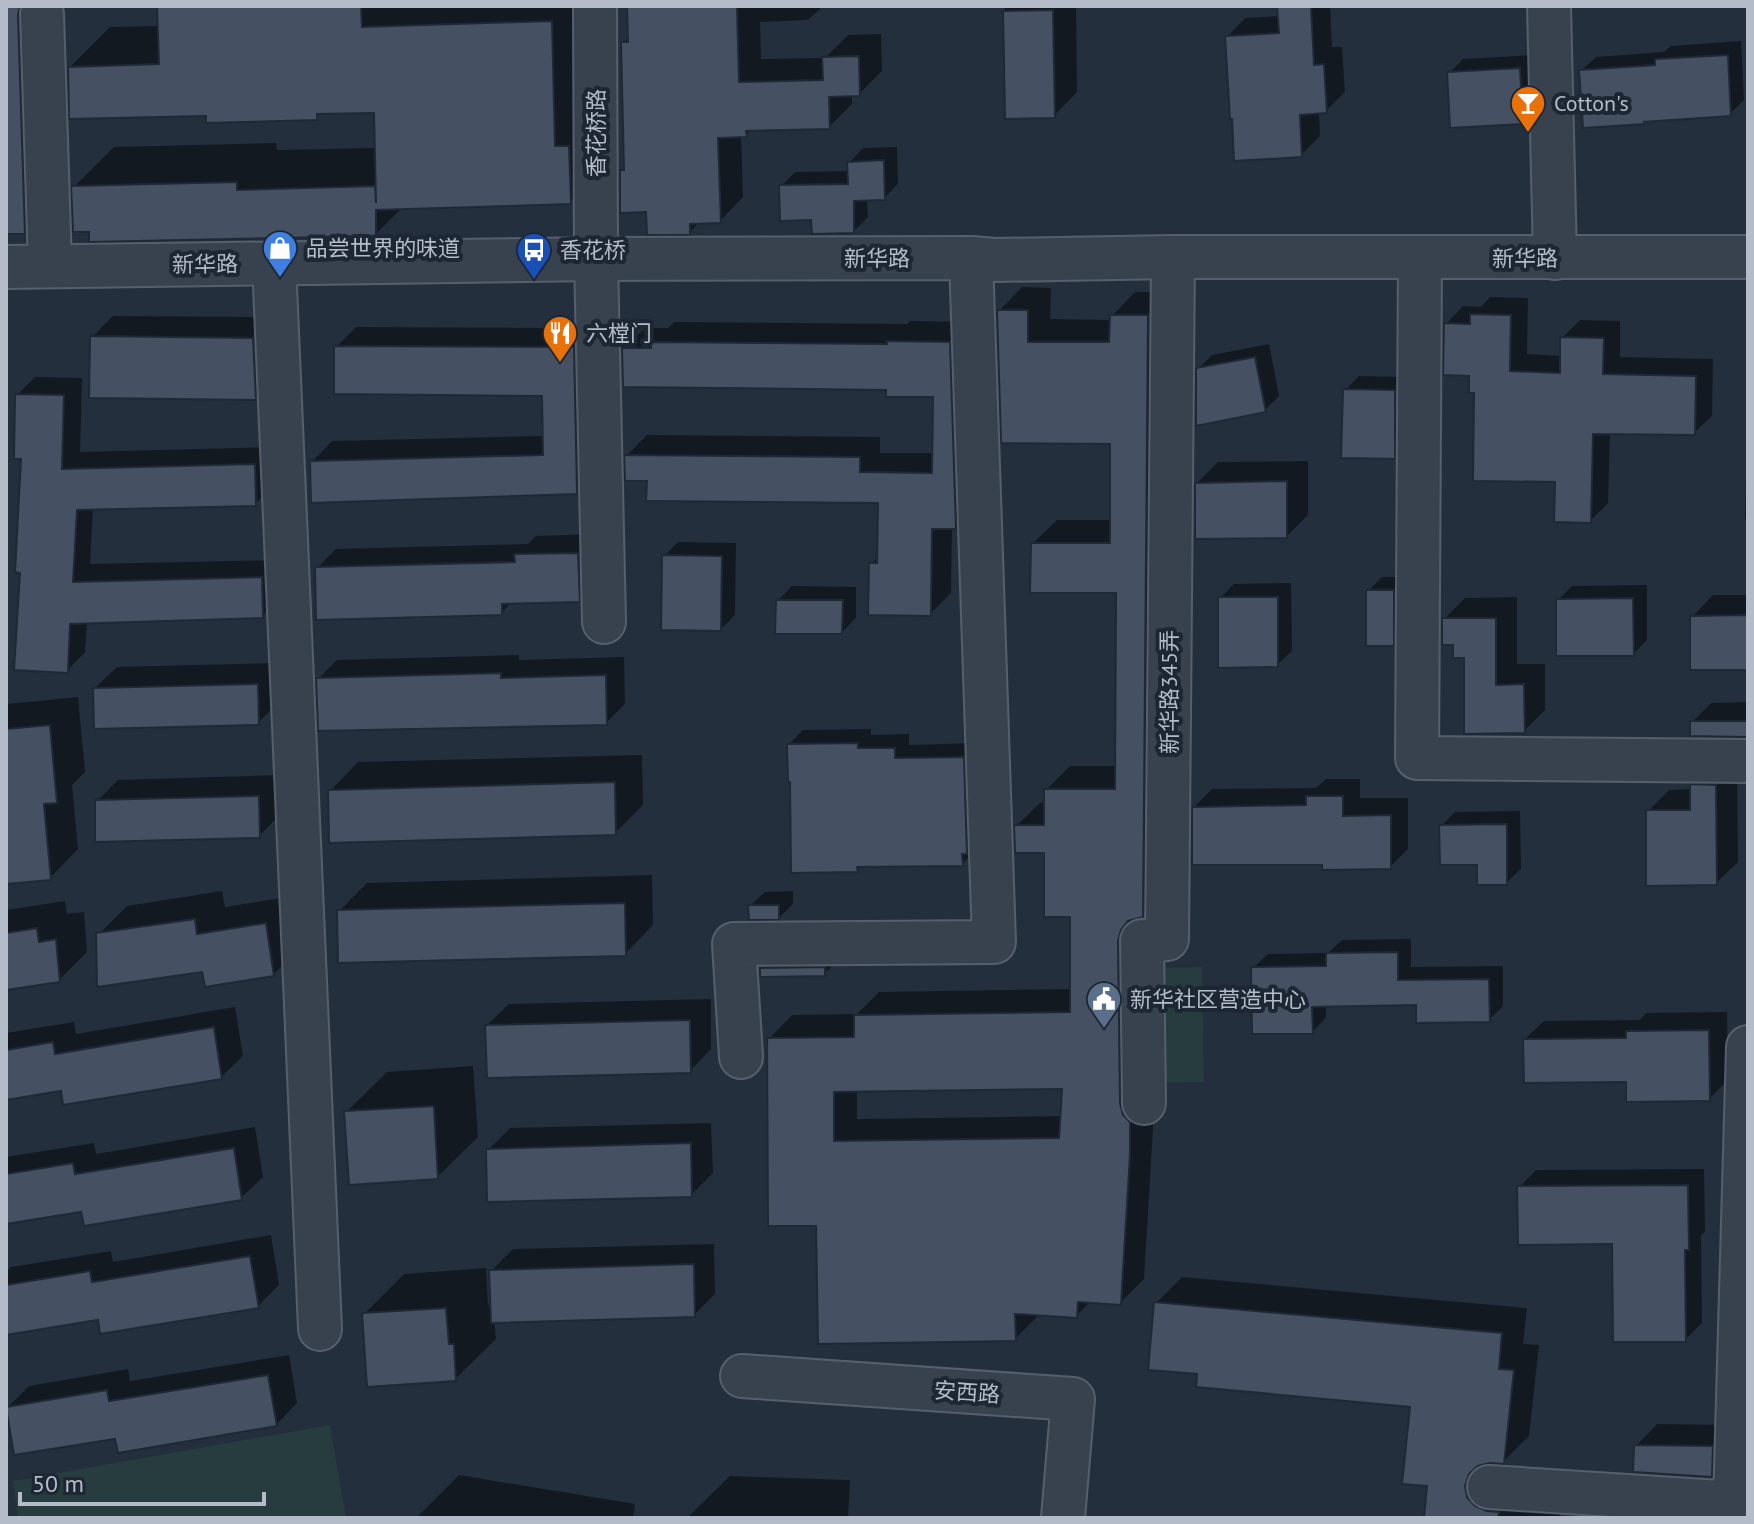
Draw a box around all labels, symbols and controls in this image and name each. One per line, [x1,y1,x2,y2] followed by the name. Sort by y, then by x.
[1509,84,1547,134] bar icon: Cotton's
[582,89,610,177] street label: 香花桥路
[1554,89,1629,117] place label: Cotton's
[261,229,299,279] shop icon: 品尝世界的味道
[515,231,553,281] bus stop icon: 香花桥
[306,234,460,262] place label: 品尝世界的味道
[560,236,626,264] place label: 香花桥
[844,244,910,272] street label: 新华路
[1492,244,1558,272] street label: 新华路
[172,249,238,279] street label: 新华路
[541,314,579,364] restaurant icon: 六樘门
[586,319,652,347] place label: 六樘门
[1155,630,1183,754] street label: 新华路345弄
[1085,980,1123,1030] public building icon: 新华社区营造中心
[1130,985,1306,1013] place label: 新华社区营造中心
[933,1376,1001,1408] street label: 安西路
[20,1456,264,1506] scale bar
[32,1468,84,1499] text: 50 m

